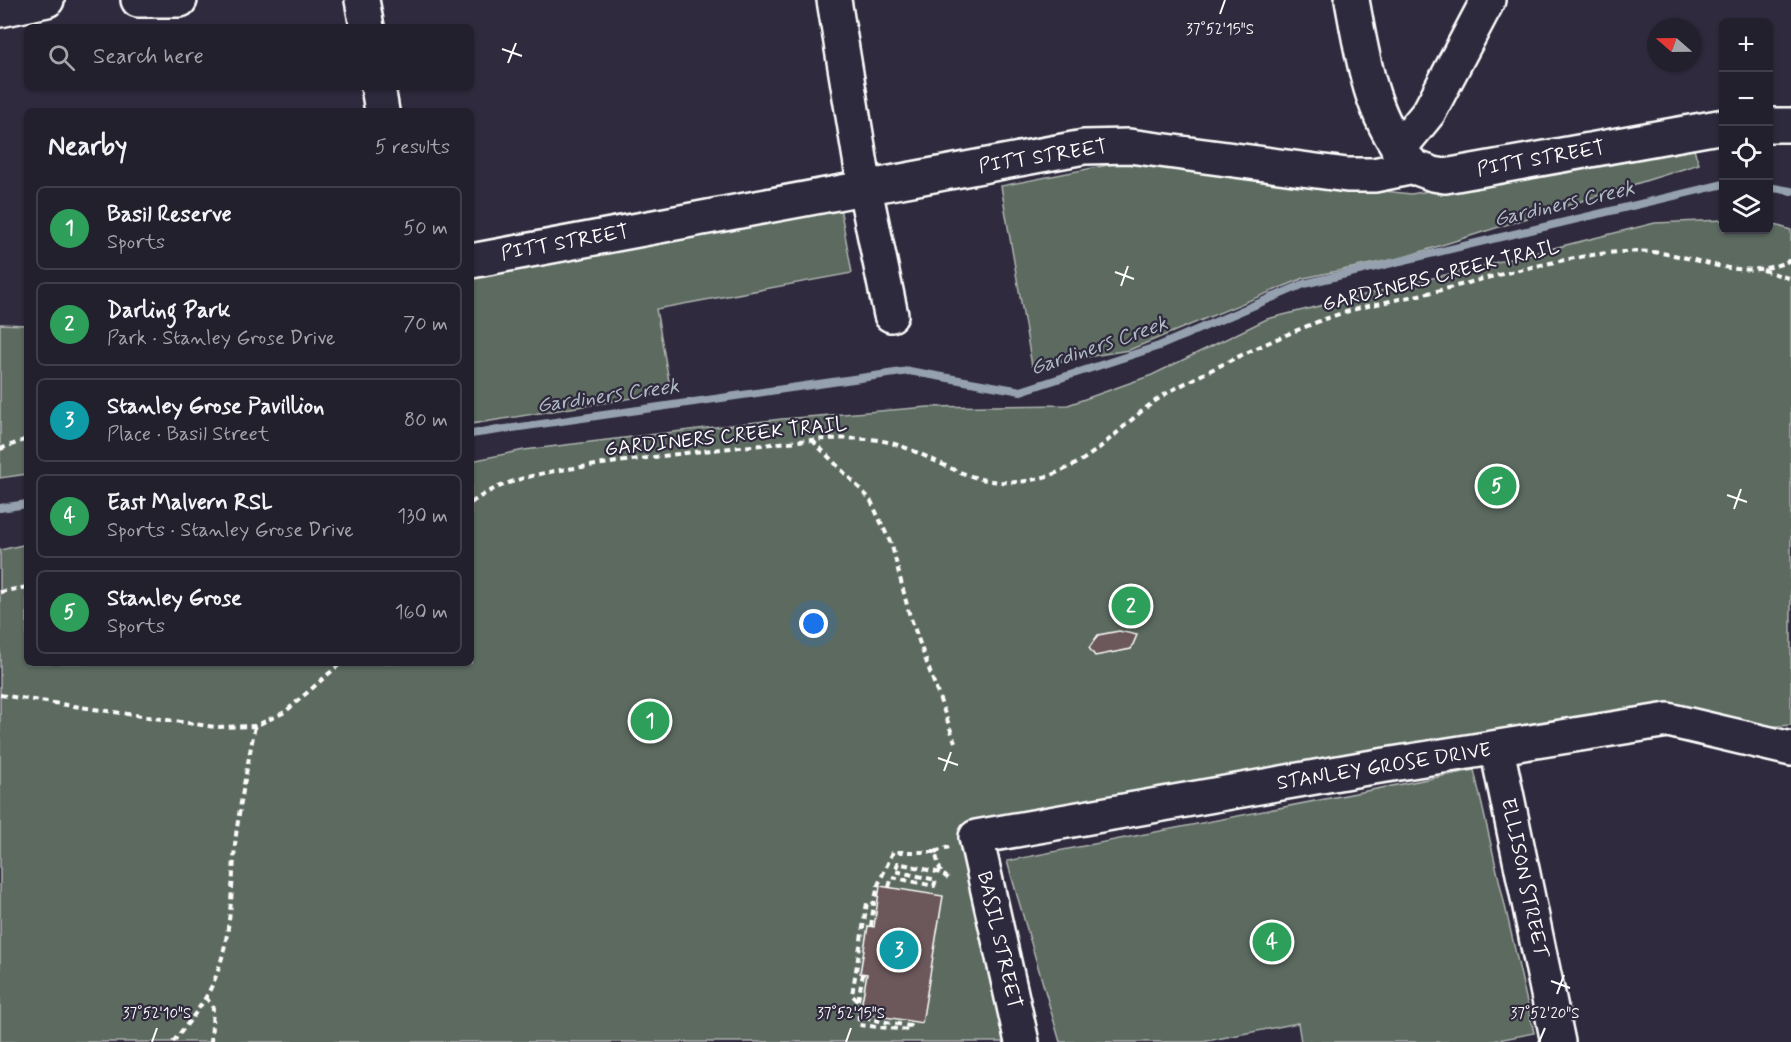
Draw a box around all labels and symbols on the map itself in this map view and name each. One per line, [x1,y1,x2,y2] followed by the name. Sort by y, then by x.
[1647,18,1701,72] north arrow
[1186,20,1254,40] text: 37°52'15"S
[977,134,1109,180] street label: PITT STREET
[1475,134,1607,184] street label: PITT STREET
[1491,174,1637,234] water label: Gardiners Creek
[499,218,631,268] street label: PITT STREET
[1319,233,1563,319] street label: GARDINERS CREEK TRAIL
[1027,309,1171,383] water label: Gardiners Creek
[535,372,681,420] water label: Gardiners Creek
[603,411,849,463] street label: GARDINERS CREEK TRAIL
[1478,464,1516,508] pin: 5
[1112,584,1150,628] pin: 2
[799,609,828,638] your location
[630,698,670,744] pin: 1
[1275,737,1493,797] street label: STANLEY GROSE DRIVE
[1494,796,1554,962] street label: ELLISON STREET
[970,869,1028,1011] street label: BASIL STREET
[1252,920,1292,964] pin: 4
[880,928,918,972] pin: 3
[123,1004,191,1024] text: 37°52'10"S
[817,1004,885,1024] text: 37°52'15"S
[1510,1004,1580,1024] text: 37°52'20"S

